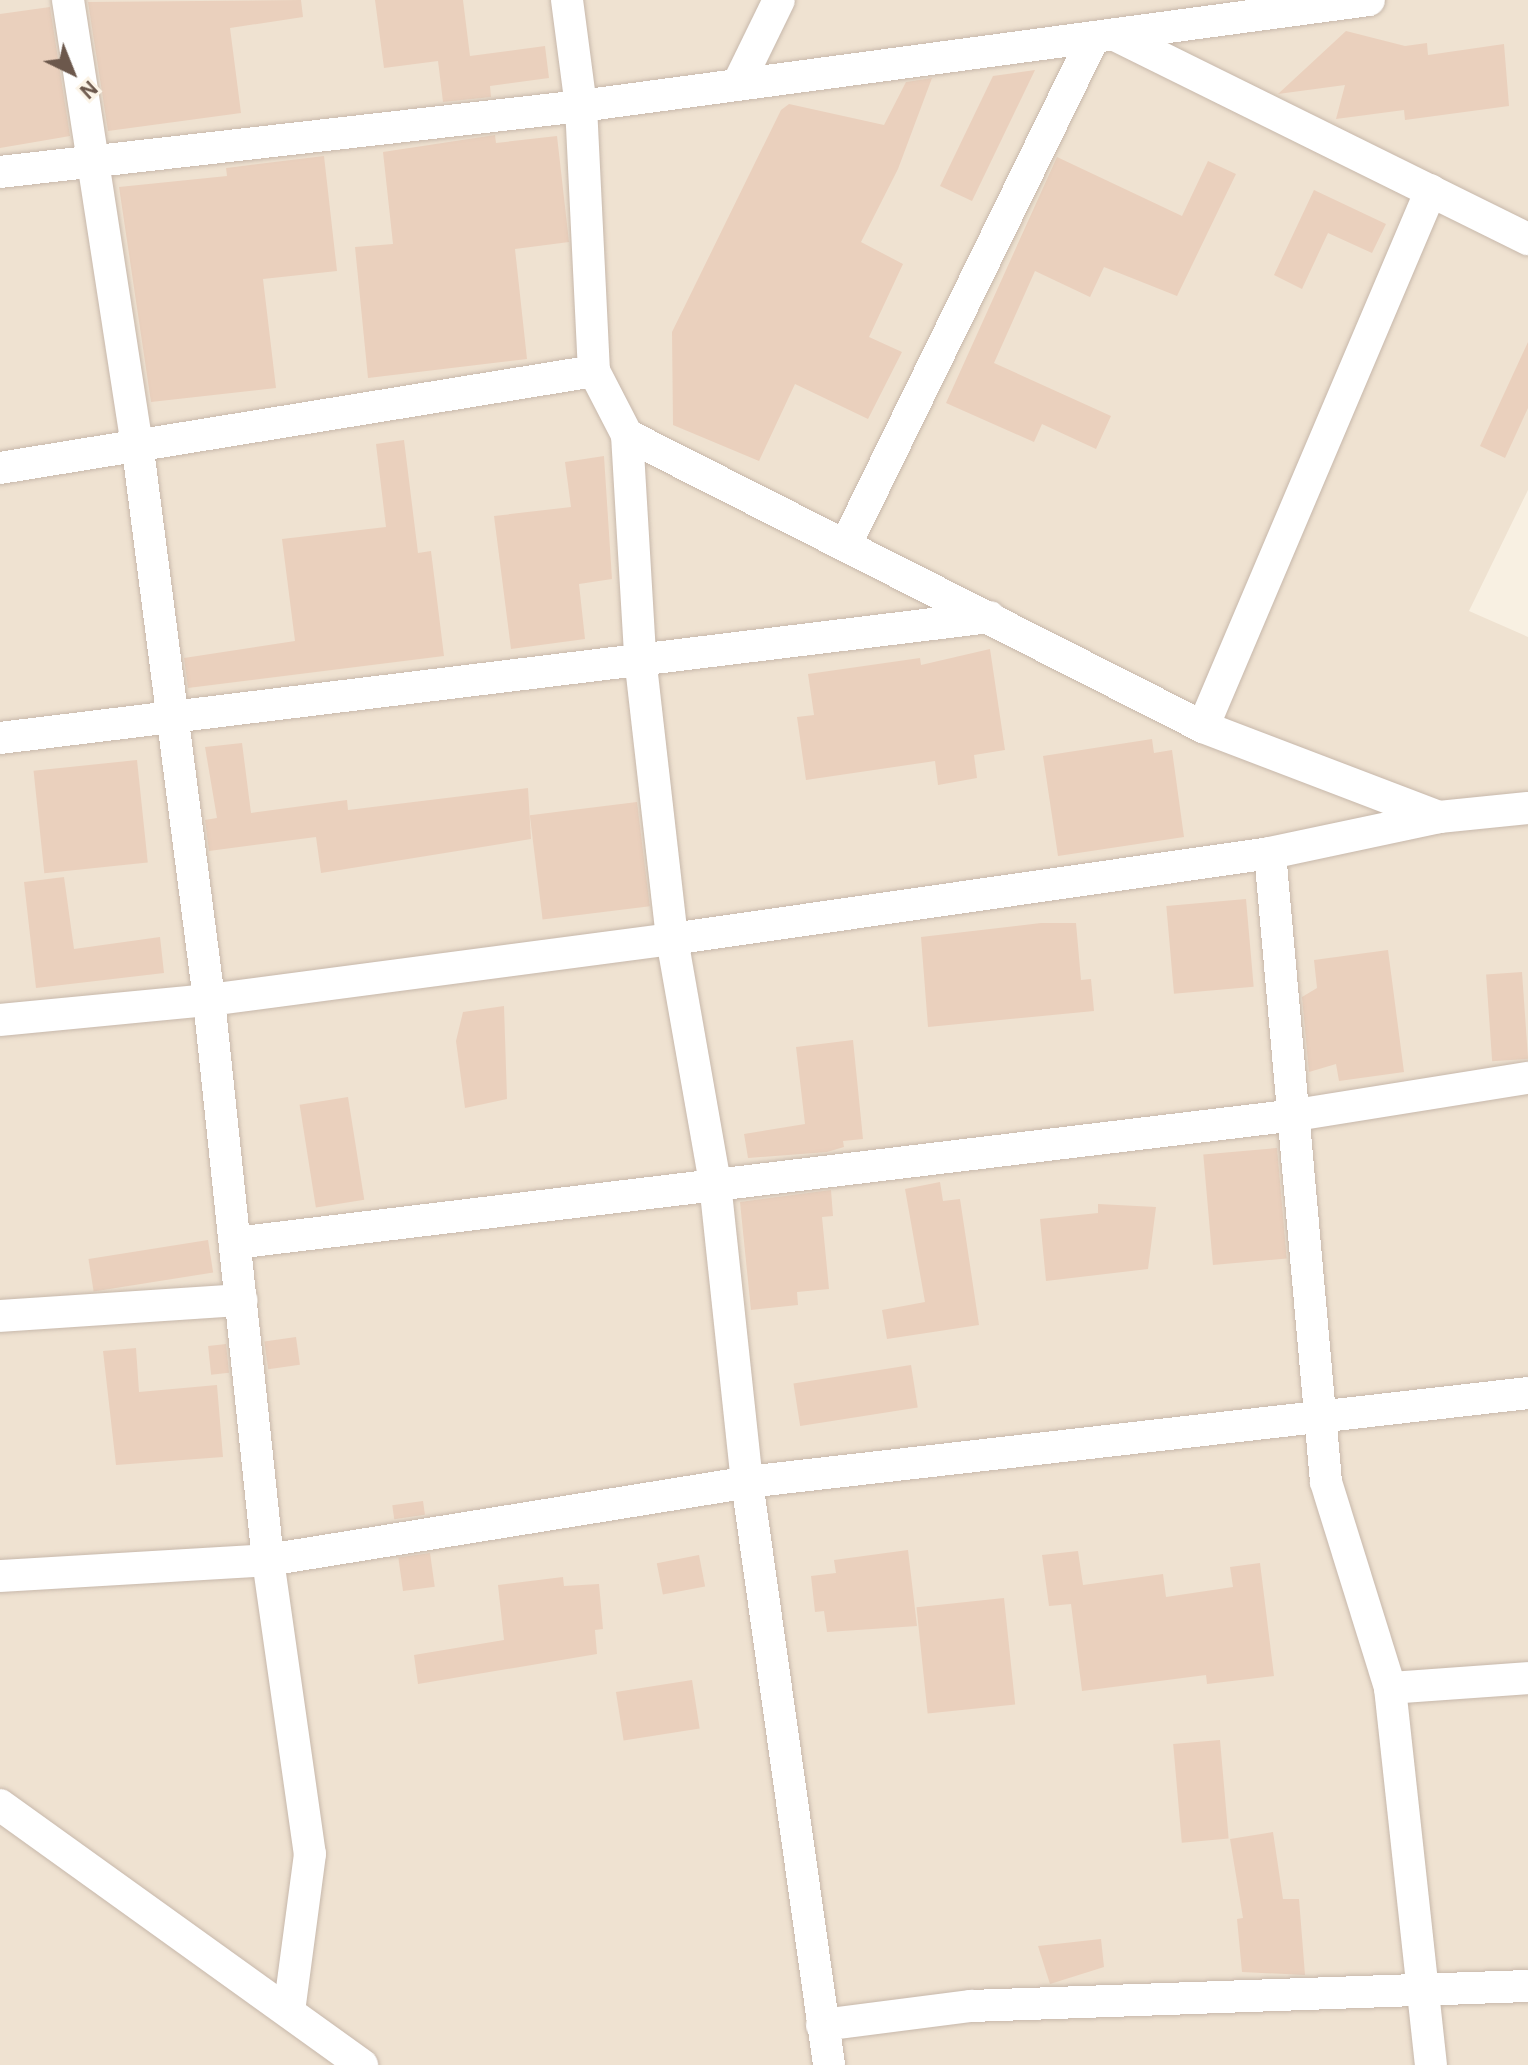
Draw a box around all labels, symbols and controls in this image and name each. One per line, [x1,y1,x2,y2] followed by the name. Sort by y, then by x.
[32,32,112,112] north arrow
[75,76,101,103] text: N

